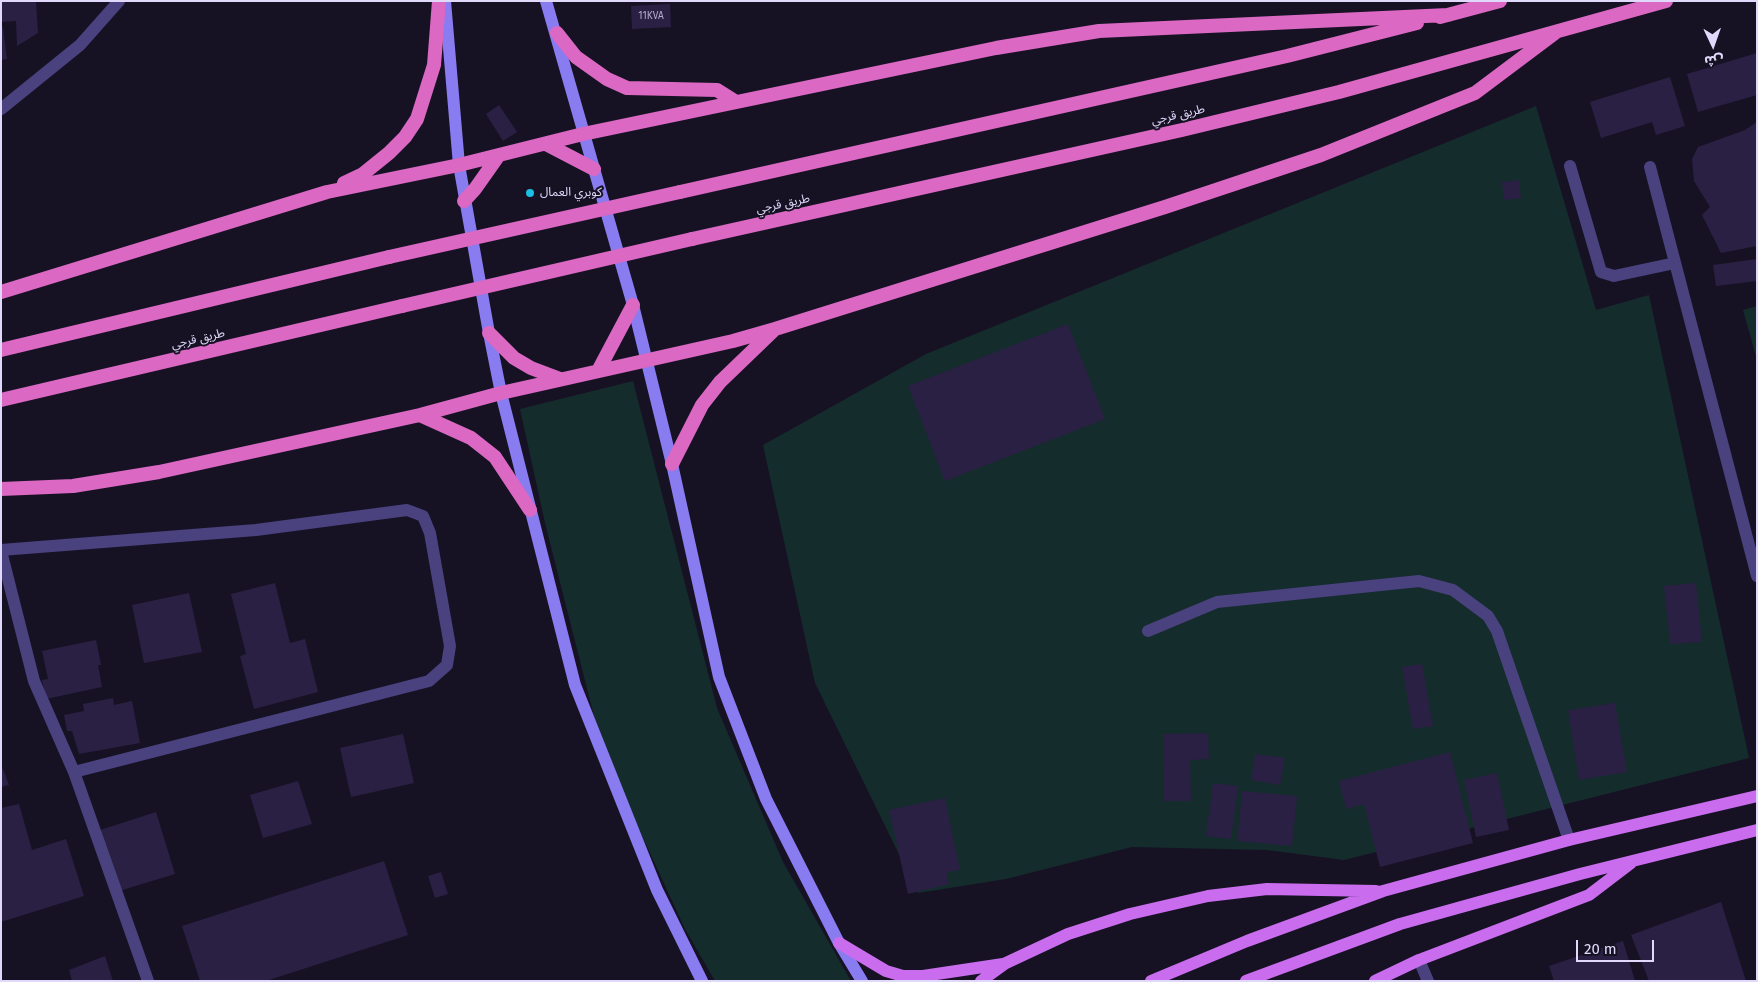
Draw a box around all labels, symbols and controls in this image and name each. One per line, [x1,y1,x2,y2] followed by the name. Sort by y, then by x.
[638,10,664,22] house number: 11KVA
[1688,20,1738,70] north arrow
[1704,51,1724,69] text: ش
[1150,102,1206,128] street label: طريق قرجي
[540,186,602,200] place label: كوبري العمال
[524,187,536,199] marker: كوبري العمال
[755,191,811,217] street label: طريق قرجي
[170,326,226,352] street label: طريق قرجي
[1578,930,1656,962] scale bar
[1584,940,1617,958] text: 20 m

